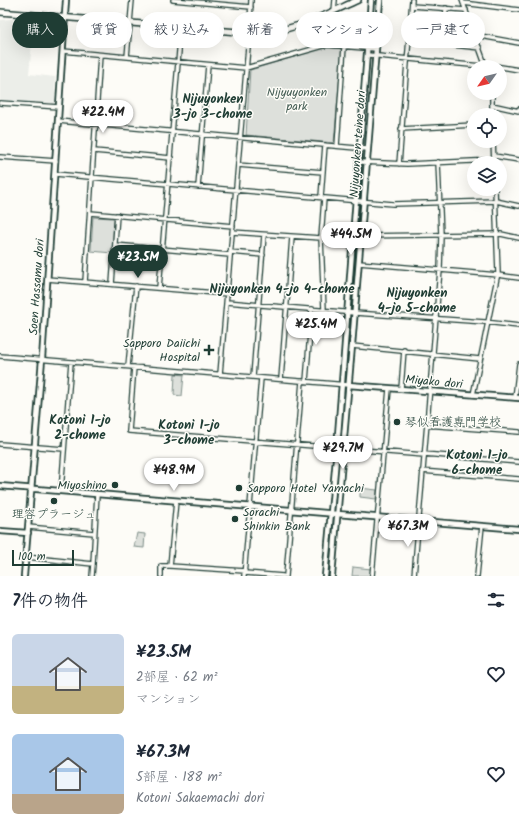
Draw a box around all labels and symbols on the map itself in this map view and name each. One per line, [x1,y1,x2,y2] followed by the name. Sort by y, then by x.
[467,60,507,100] north arrow
[267,83,327,116] park label: Nijyuyonken park
[173,89,253,125] district label: Nijuyonken 3-jo 3-chome
[345,89,371,198] street label: Nijuyonken teine dori
[70,100,136,134] pin: ¥22.4M
[318,222,384,256] pin: ¥44.5M
[24,237,50,336] street label: Soen Hassamu dori
[105,245,171,279] pin: ¥23.5M
[209,279,355,300] district label: Nijuyonken 4-jo 4-chome
[378,283,457,319] district label: Nijuyonken 4-jo 5-chome
[283,312,349,346] pin: ¥25.4M
[123,334,201,367] place label: Sapporo Daiichi Hospital
[203,344,215,356] marker: Sapporo Daiichi Hospital
[404,370,465,394] street label: Miyako dori
[49,410,111,446] district label: Kotoni 1-jo 2-chome
[405,413,501,432] place label: 琴似看護専門学校
[158,415,220,451] district label: Kotoni 1-jo 3-chome
[392,417,402,427] marker: 琴似看護専門学校
[310,436,376,470] pin: ¥29.7M
[446,445,508,481] district label: Kotoni 1-jo 6-chome
[141,458,207,492] pin: ¥48.9M
[57,476,107,495] place label: Miyoshino
[247,479,365,498] place label: Sapporo Hotel Yamachi
[110,480,120,490] marker: Miyoshino
[234,483,244,493] marker: Sapporo Hotel Yamachi
[49,496,59,506] marker: 理容プラージュ
[243,503,310,536] place label: Sorachi Shinkin Bank
[12,505,96,524] place label: 理容プラージュ
[230,514,240,524] marker: Sorachi Shinkin Bank
[375,514,441,548] pin: ¥67.3M
[12,548,74,567] scale bar

